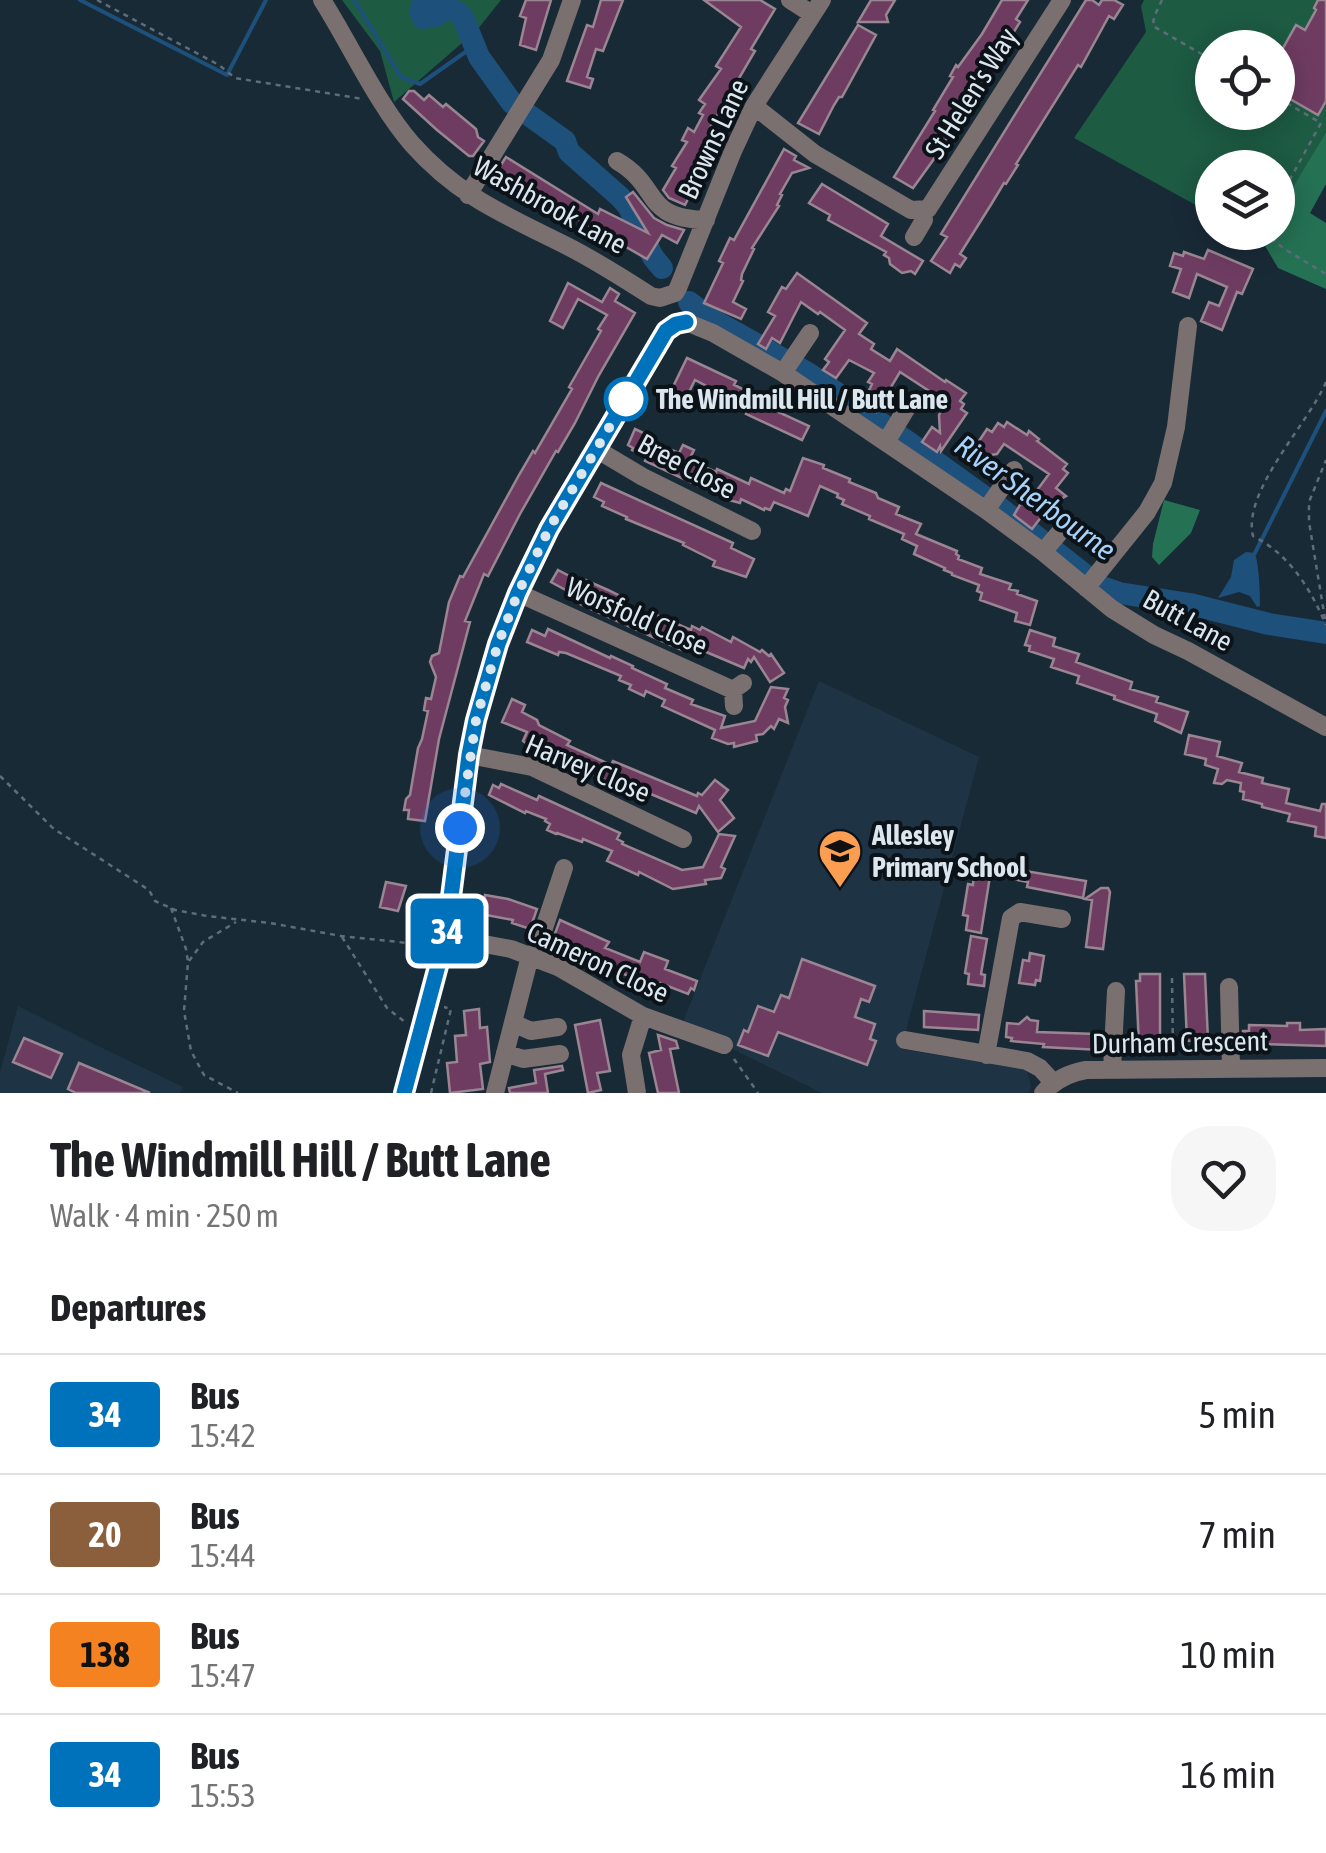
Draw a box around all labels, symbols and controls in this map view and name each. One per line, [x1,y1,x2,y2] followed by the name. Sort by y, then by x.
[918,22,1024,164] street label: St Helen's Way
[1195,30,1295,250] map controls
[1195,30,1295,130] button: locate
[671,74,755,204] street label: Browns Lane
[468,150,632,260] street label: Washbrook Lane
[1195,150,1295,250] button: layers
[605,378,647,420] marker: The Windmill Hill / Butt Lane
[656,383,948,415] place label: The Windmill Hill / Butt Lane
[633,427,741,505] street label: Bree Close
[949,428,1122,567] water label: River Sherbourne
[561,571,713,661] street label: Worsfold Close
[1138,583,1238,657] street label: Butt Lane
[521,727,655,809] street label: Harvey Close
[435,803,485,853] your location
[871,819,1027,883] place label: Allesley Primary School
[817,828,863,889] school or university icon: Allesley Primary School
[402,898,492,964] line badge: 34
[431,911,463,951] text: 34
[522,915,674,1009] street label: Cameron Close
[1092,1024,1268,1060] street label: Durham Crescent
[1171,1126,1276,1231] button: heart
[50,1132,551,1187] text: The Windmill Hill / Butt Lane
[50,1197,279,1234] text: Walk · 4 min · 250 m
[50,1286,206,1329] text: Departures
[190,1374,240,1417] text: Bus
[1198,1393,1276,1436] text: 5 min
[89,1394,121,1434] text: 34
[190,1417,256,1454] text: 15:42
[190,1494,240,1537] text: Bus
[1198,1513,1276,1556] text: 7 min
[89,1514,121,1554] text: 20
[190,1537,256,1574] text: 15:44
[190,1614,240,1657] text: Bus
[1181,1633,1276,1676] text: 10 min
[80,1634,130,1674] text: 138
[190,1657,256,1694] text: 15:47
[190,1734,240,1777] text: Bus
[1181,1753,1276,1796] text: 16 min
[89,1754,121,1794] text: 34
[190,1777,256,1814] text: 15:53

